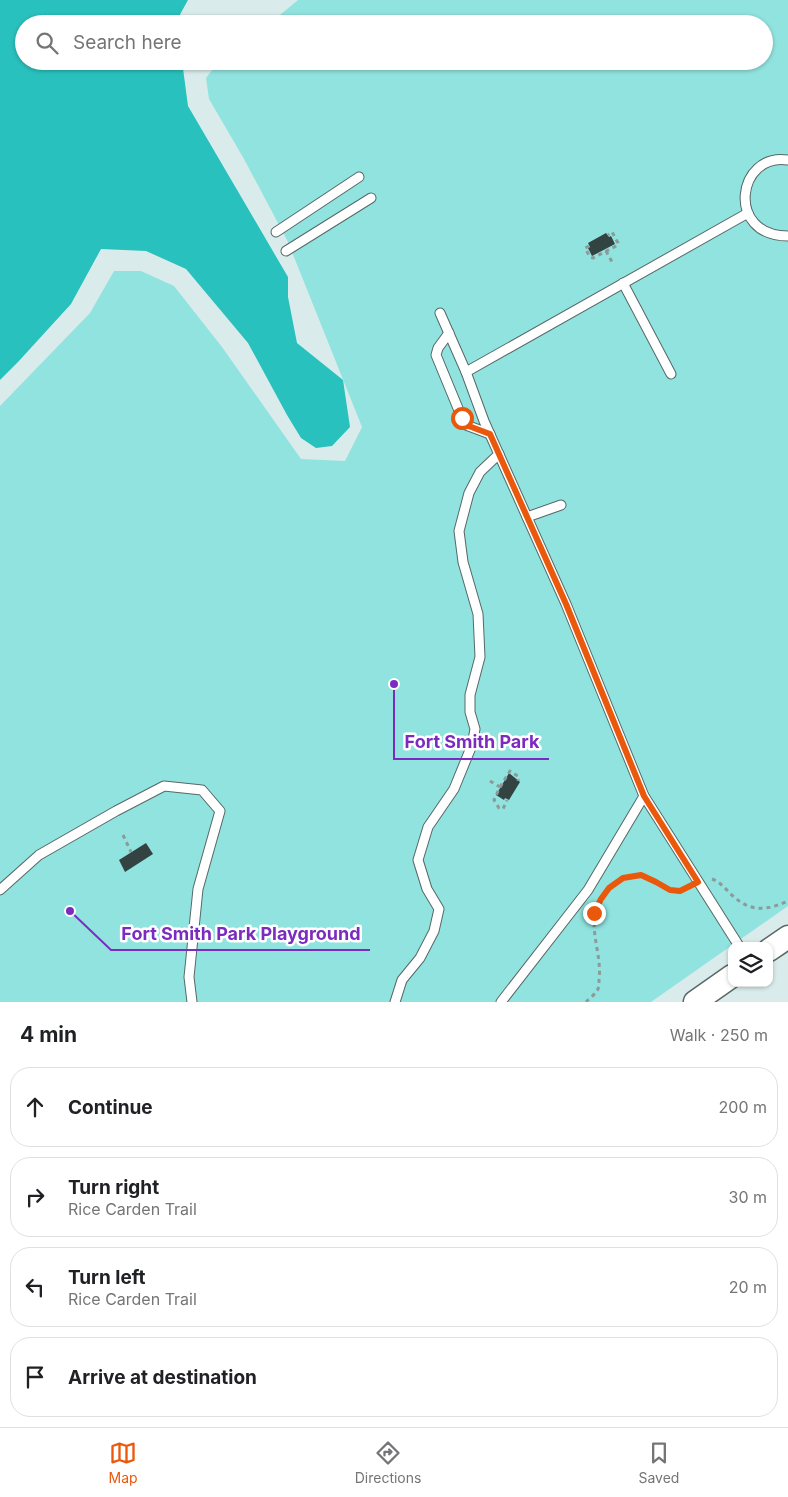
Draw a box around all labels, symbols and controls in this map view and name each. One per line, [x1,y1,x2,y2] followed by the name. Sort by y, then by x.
[15,15,773,70] search box
[33,29,61,57] icon: search
[73,31,182,54] text: Search here
[451,407,474,430] route start
[394,726,549,759] callout: Fort Smith Park
[405,731,540,752] text: Fort Smith Park
[583,902,606,925] route end
[111,917,370,950] callout: Fort Smith Park Playground
[121,923,361,944] text: Fort Smith Park Playground
[728,942,773,987] map controls
[728,942,773,987] button: layers
[20,1022,77,1047] text: 4 min
[670,1025,768,1045] text: Walk · 250 m
[21,1093,49,1121] icon: ahead
[68,1096,153,1119] text: Continue
[719,1097,767,1117] text: 200 m
[68,1176,159,1199] text: Turn right
[21,1183,49,1211] icon: right
[729,1187,767,1207] text: 30 m
[68,1199,197,1219] text: Rice Carden Trail
[68,1266,146,1289] text: Turn left
[21,1273,49,1301] icon: left
[729,1277,767,1297] text: 20 m
[68,1289,197,1309] text: Rice Carden Trail
[21,1363,49,1391] icon: arrive
[68,1366,257,1389] text: Arrive at destination
[109,1439,138,1486] tab: Map
[355,1439,421,1486] tab: Directions
[638,1439,679,1486] tab: Saved

